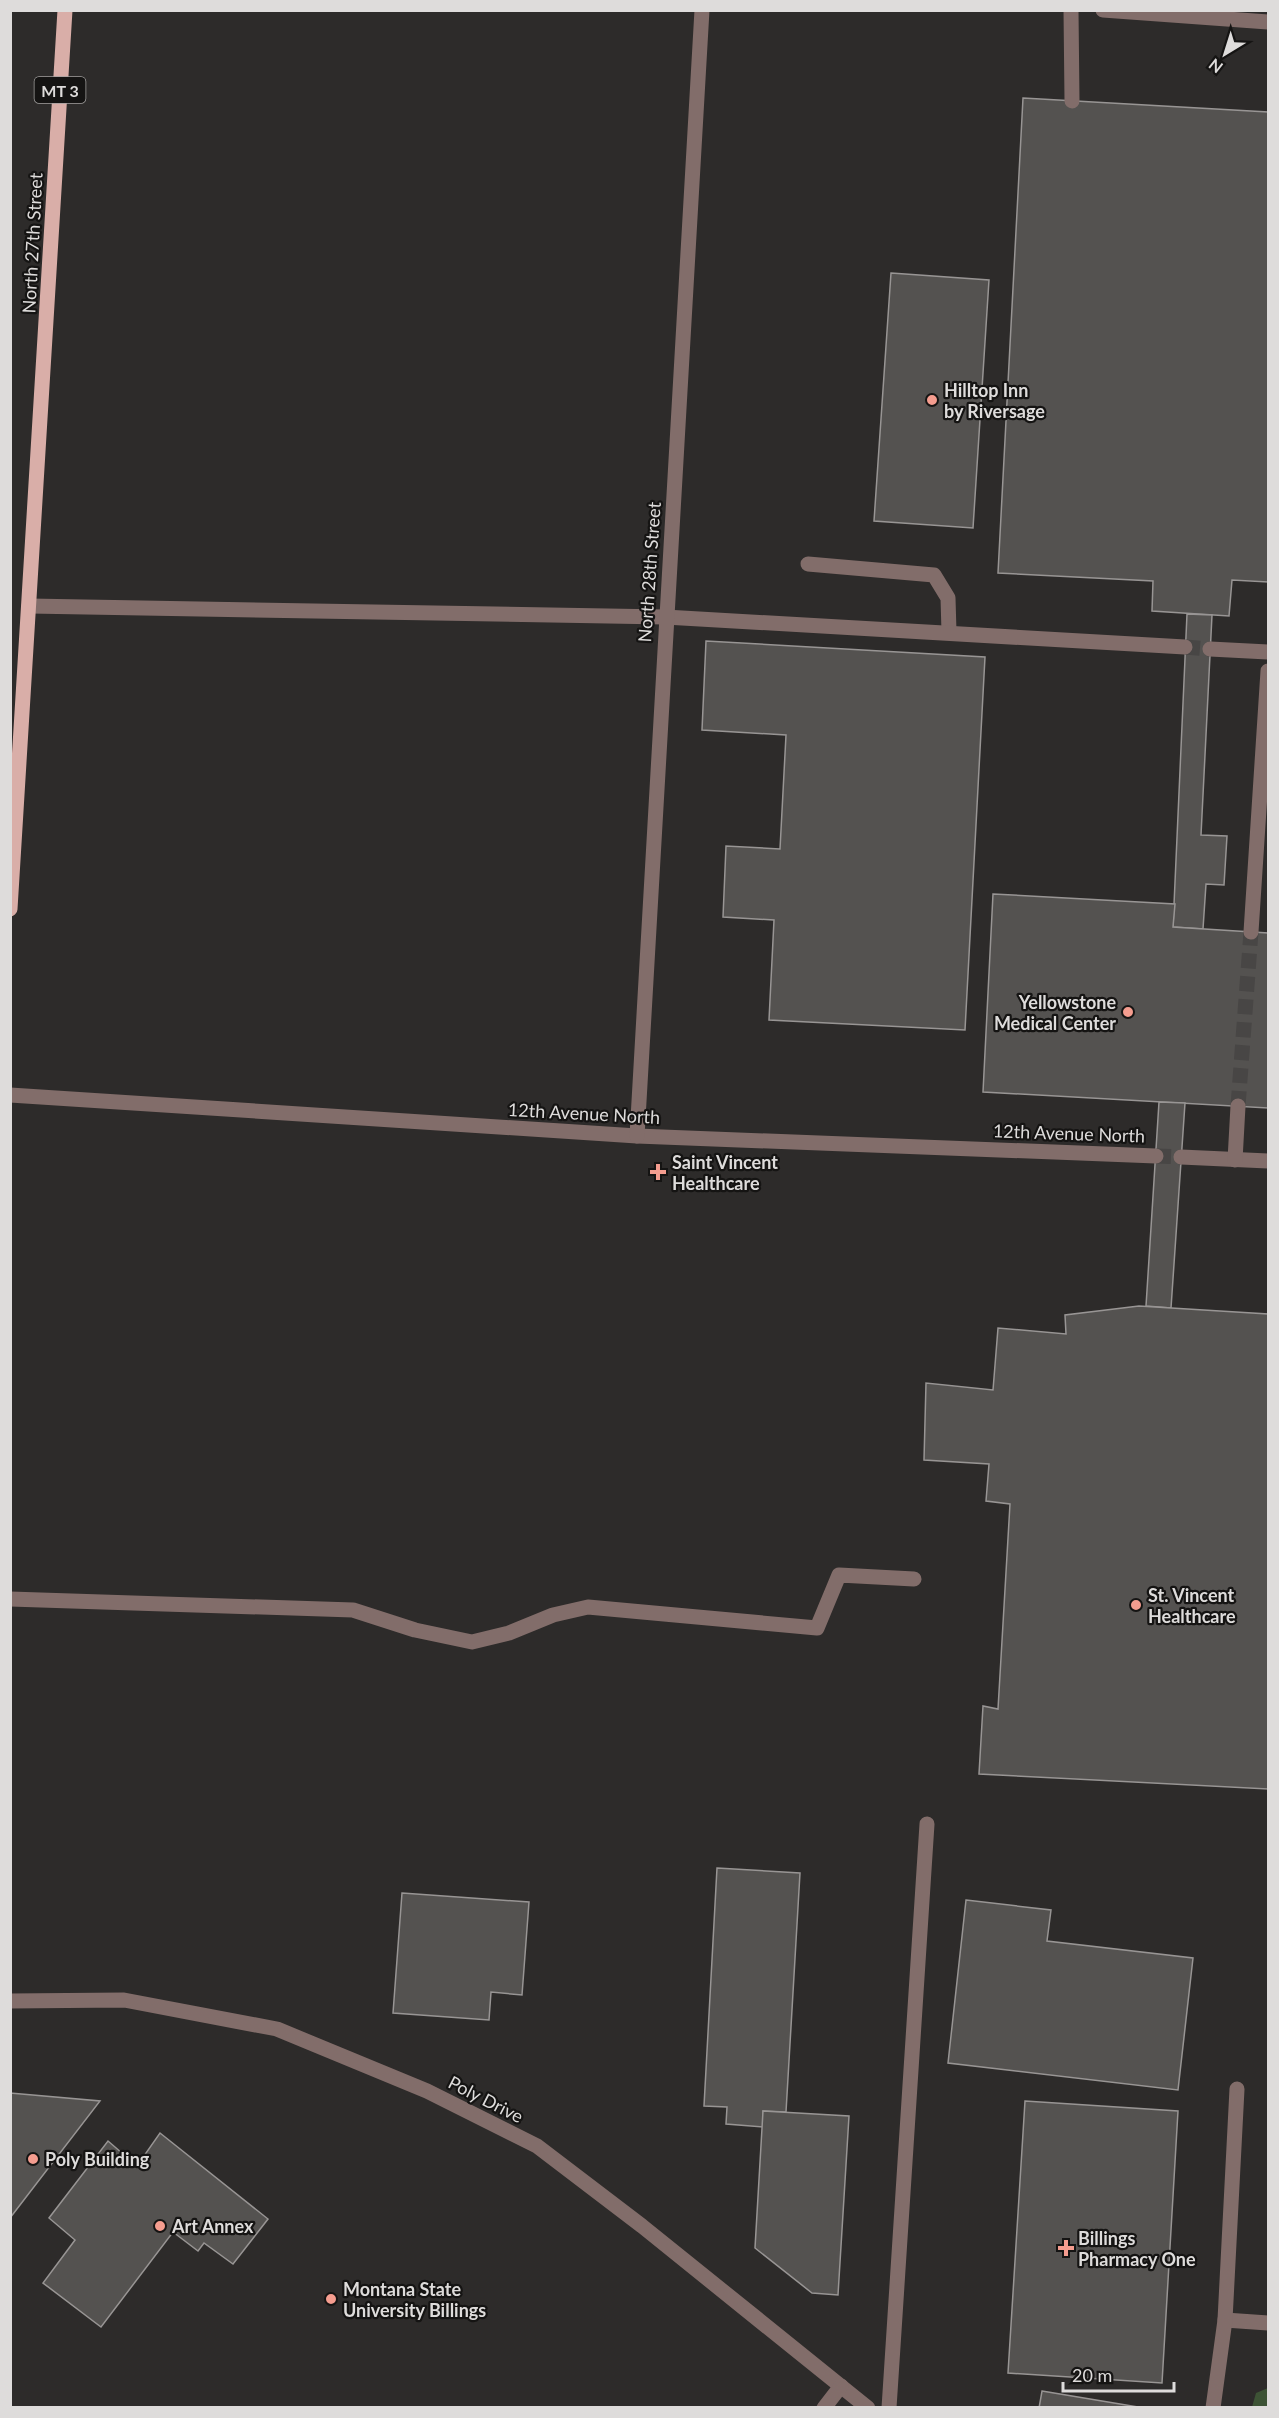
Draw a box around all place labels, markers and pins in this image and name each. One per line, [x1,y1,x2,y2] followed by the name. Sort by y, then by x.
[944,379,1045,422] place label: Hilltop Inn by Riversage
[925,393,939,407] marker: Hilltop Inn by Riversage
[994,991,1116,1034] place label: Yellowstone Medical Center
[1121,1005,1135,1019] marker: Yellowstone Medical Center
[672,1151,778,1194] place label: Saint Vincent Healthcare
[649,1163,667,1181] marker: Saint Vincent Healthcare
[1148,1584,1236,1627] place label: St. Vincent Healthcare
[1129,1598,1143,1612] marker: St. Vincent Healthcare
[45,2148,150,2170] place label: Poly Building
[26,2152,40,2166] marker: Poly Building
[171,2215,254,2237] place label: Art Annex
[153,2219,167,2233] marker: Art Annex
[1078,2227,1196,2270] place label: Billings Pharmacy One
[1059,2241,1073,2255] marker: Billings Pharmacy One
[343,2278,486,2321] place label: Montana State University Billings
[324,2292,338,2306] marker: Montana State University Billings

